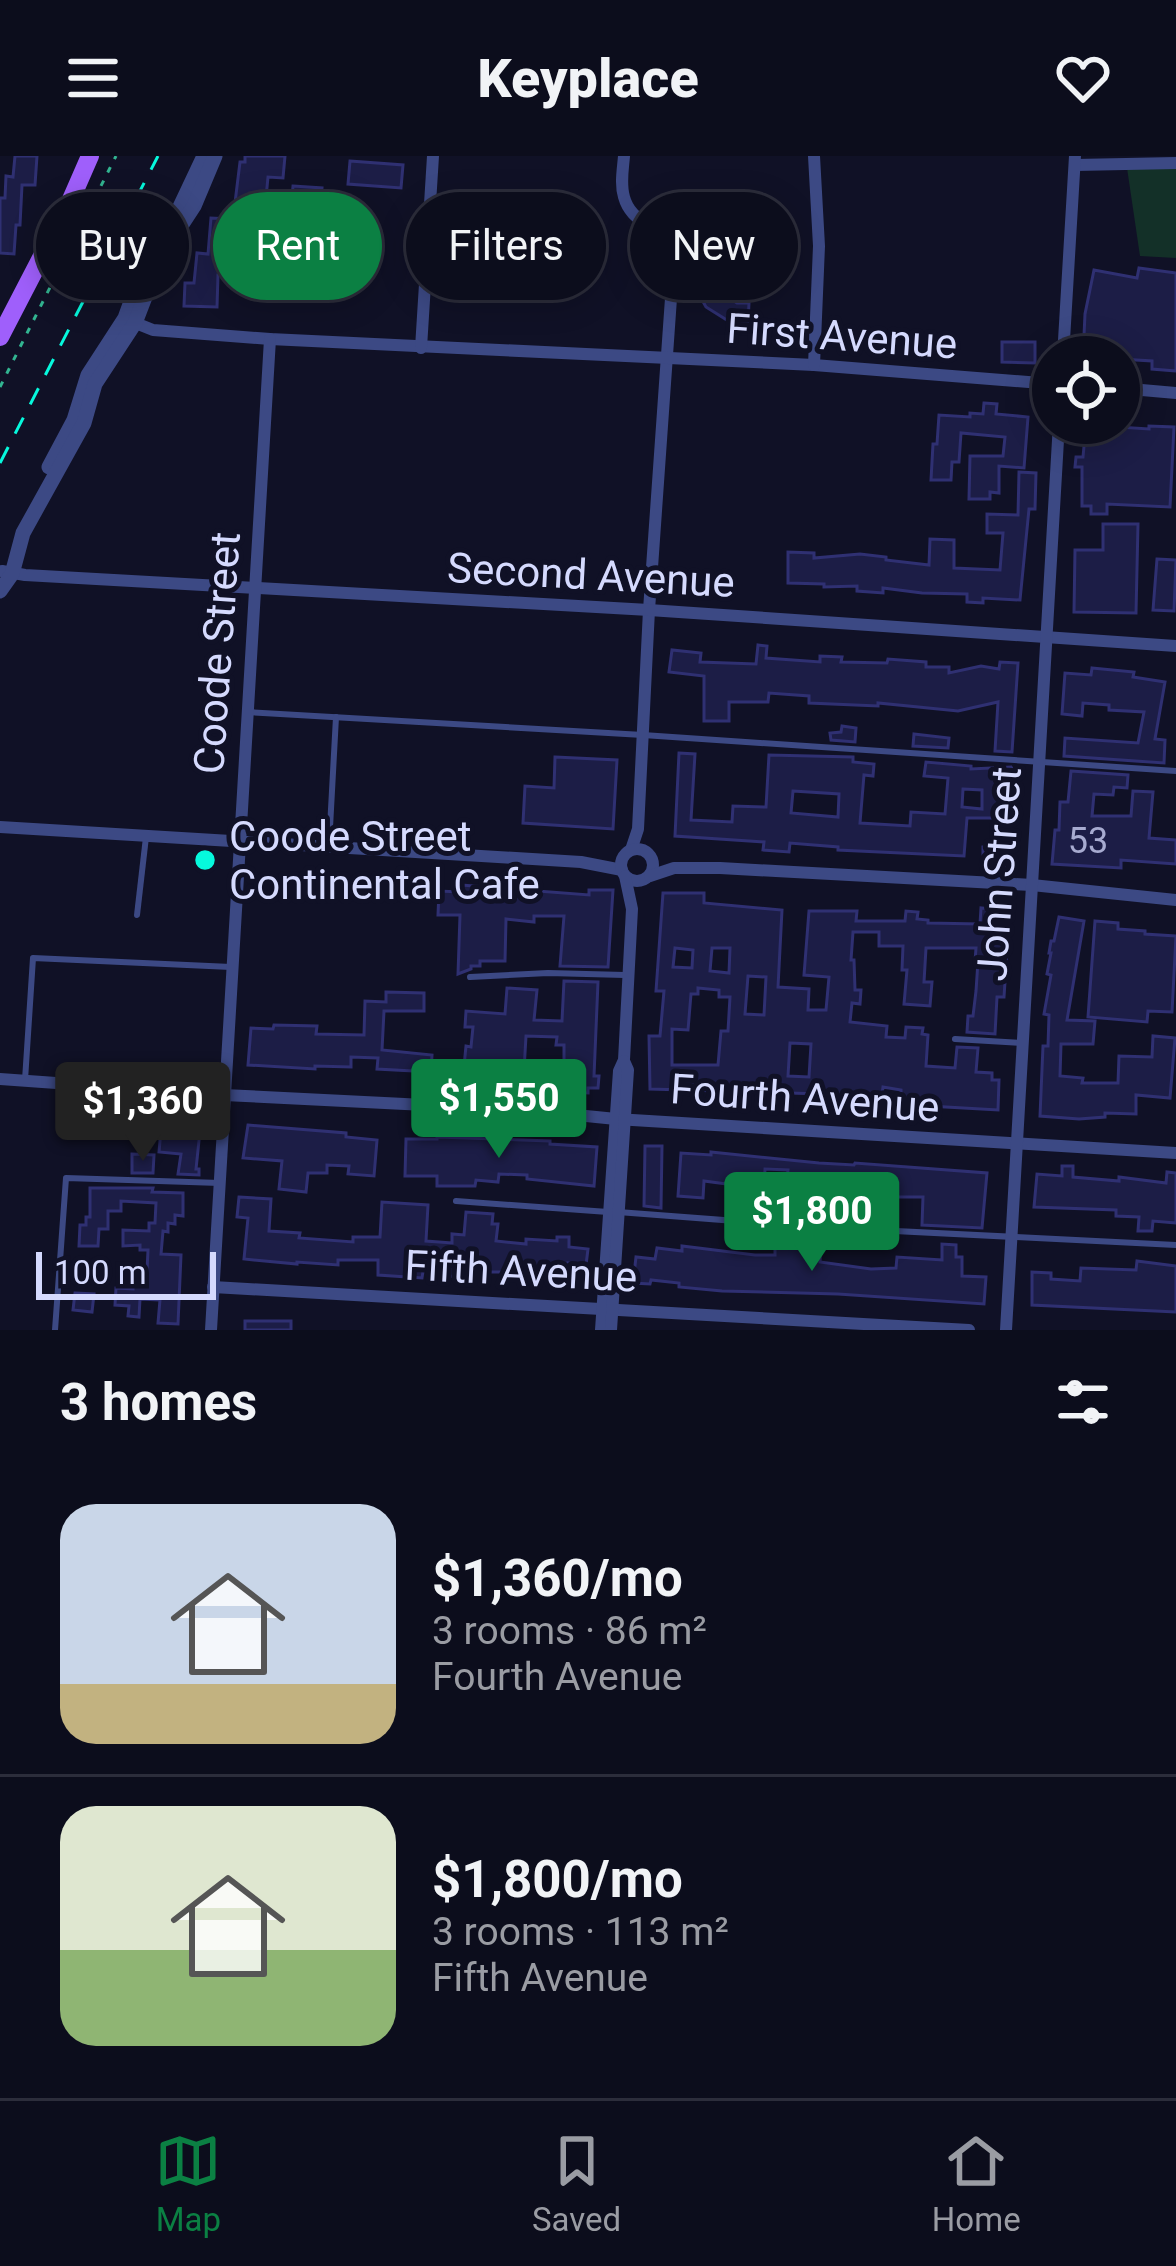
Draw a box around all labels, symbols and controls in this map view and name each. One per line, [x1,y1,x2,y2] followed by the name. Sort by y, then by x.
[60,45,126,111] icon: menu
[1050,45,1116,111] icon: heart
[477,47,699,110] text: Keyplace
[36,192,189,300] chip: Buy
[213,192,382,300] chip: Rent
[406,192,606,300] chip: Filters
[630,192,798,300] chip: New
[725,304,959,368] street label: First Avenue
[1032,336,1140,444] map controls
[1032,336,1140,444] button: locate
[184,530,250,776] street label: Coode Street
[446,543,736,607] street label: Second Avenue
[967,765,1031,983] street label: John Street
[229,812,540,909] place label: Coode Street Continental Cafe
[1068,820,1108,862] house number: 53
[192,847,218,873] marker: Coode Street Continental Cafe
[401,1059,597,1161] pin: $1,550
[45,1062,241,1164] pin: $1,360
[669,1064,941,1132] street label: Fourth Avenue
[438,1075,560,1121] text: $1,550
[82,1078,204,1124] text: $1,360
[714,1172,910,1274] pin: $1,800
[751,1188,873,1234] text: $1,800
[404,1240,638,1302] street label: Fifth Avenue
[36,1246,216,1299] scale bar
[54,1253,147,1292] text: 100 m
[1050,1369,1116,1435] icon: filters
[60,1373,257,1432] text: 3 homes
[432,1549,683,1608] text: $1,360/mo
[156,1552,300,1696] icon: home
[432,1608,707,1654] text: 3 rooms · 86 m²
[432,1654,683,1700] text: Fourth Avenue
[432,1850,683,1909] text: $1,800/mo
[156,1854,300,1998] icon: home
[432,1909,729,1955] text: 3 rooms · 113 m²
[432,1955,648,2001] text: Fifth Avenue
[155,2128,221,2239] tab: Map
[532,2128,621,2239] tab: Saved
[932,2128,1021,2239] tab: Home

